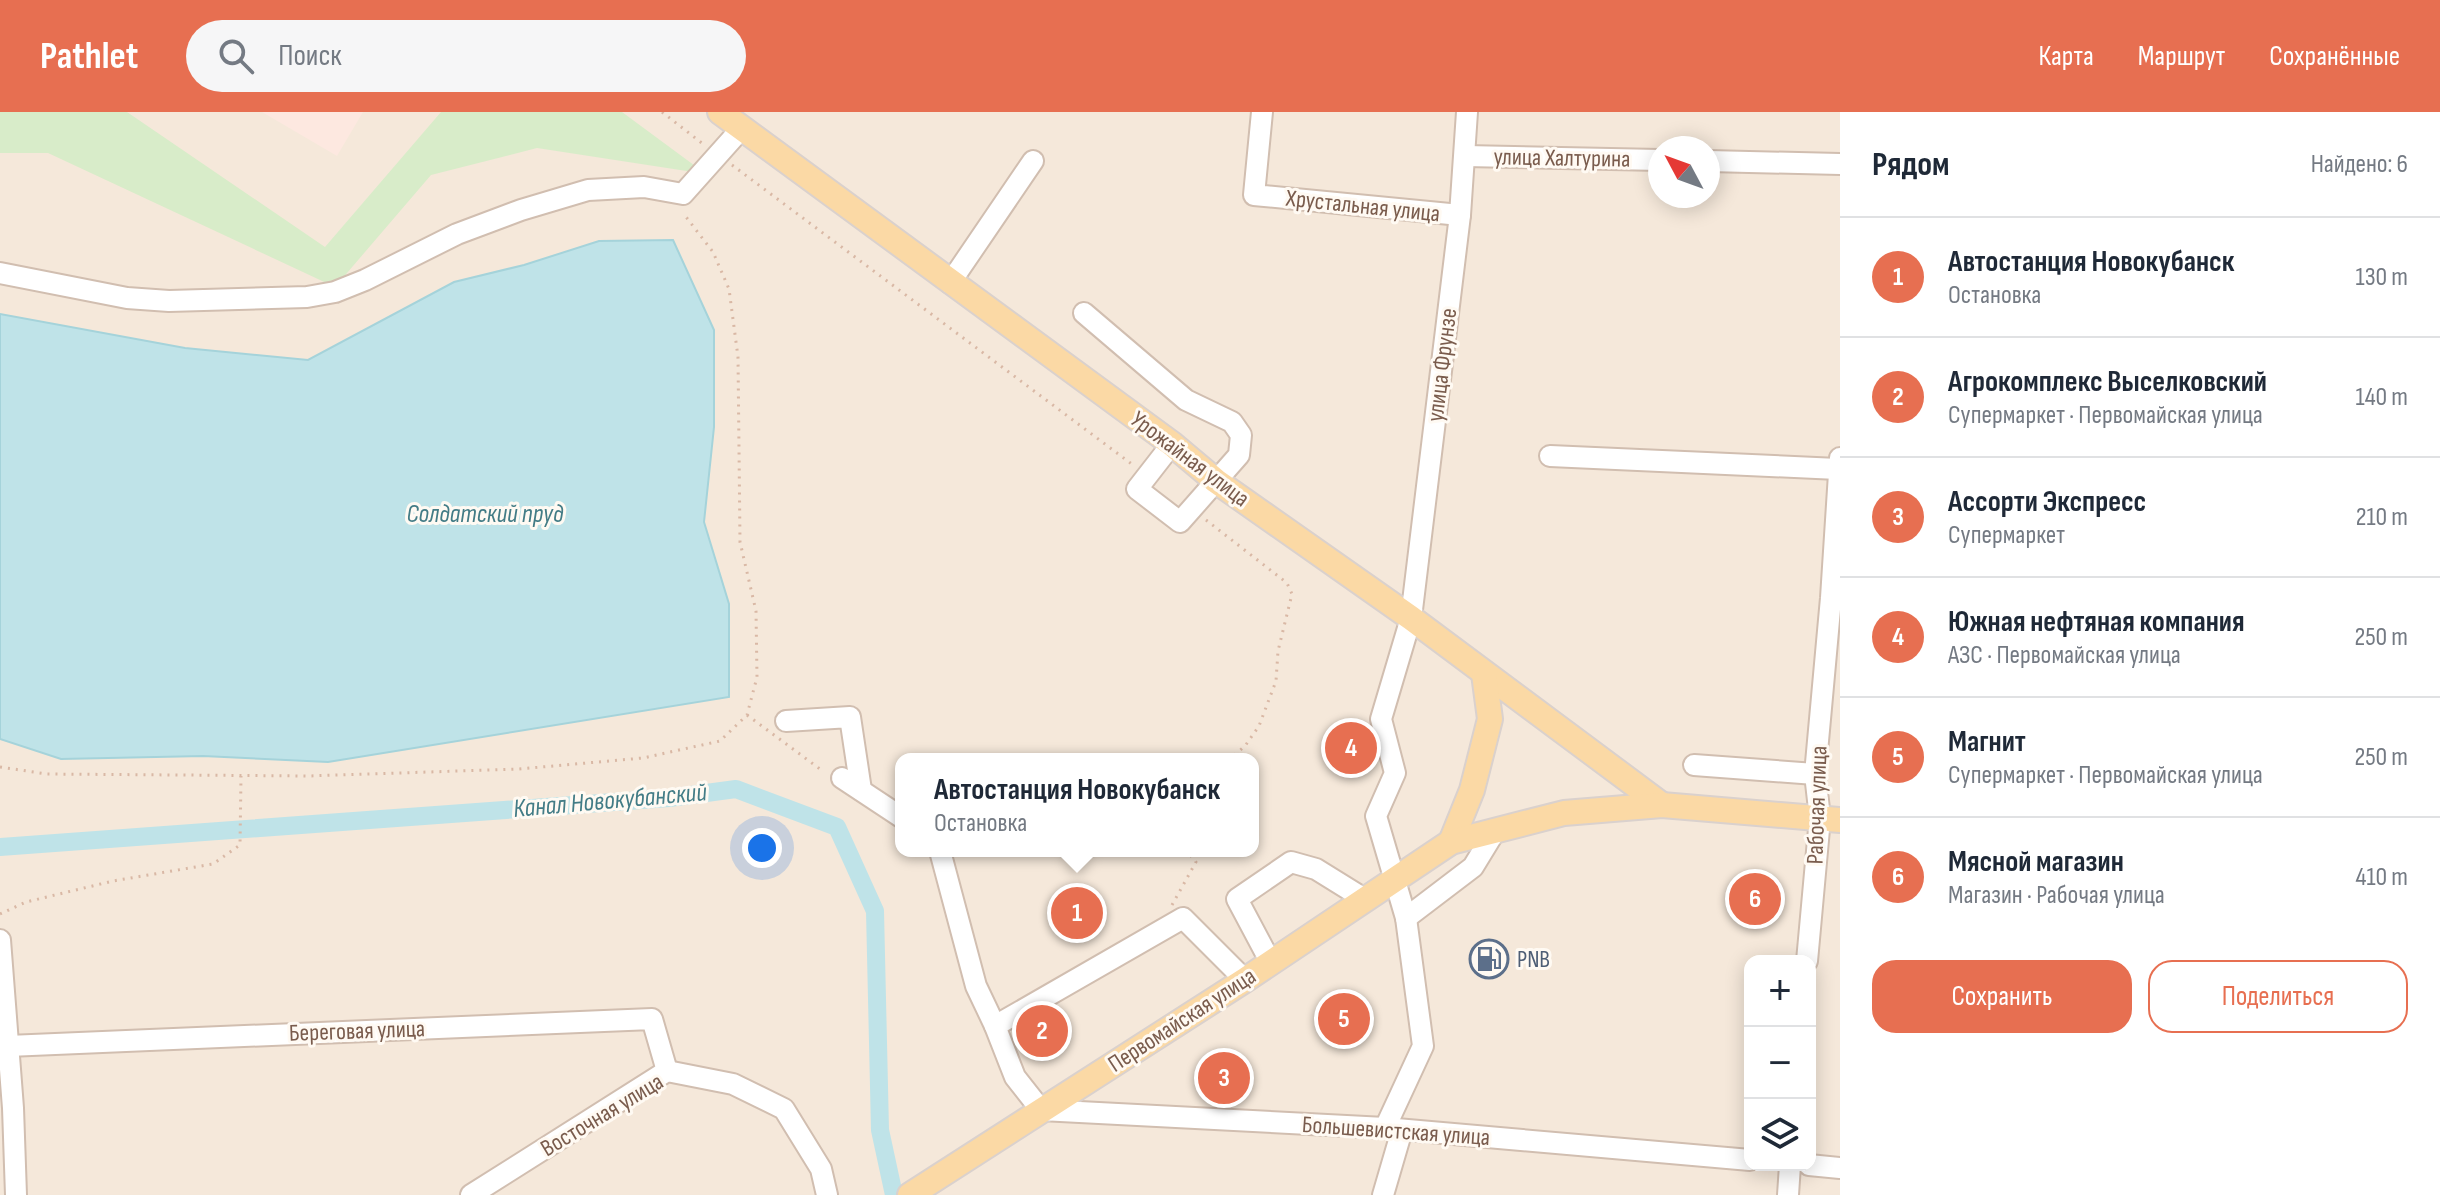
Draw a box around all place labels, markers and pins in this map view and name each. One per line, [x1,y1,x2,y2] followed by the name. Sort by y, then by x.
[1325,718,1377,778] pin: 4
[1729,869,1781,929] pin: 6
[1051,883,1103,943] pin: 1
[1468,938,1510,980] fuel station icon: PNB
[1517,945,1550,974] place label: PNB
[1318,989,1370,1049] pin: 5
[1016,1001,1068,1061] pin: 2
[1198,1048,1250,1108] pin: 3

